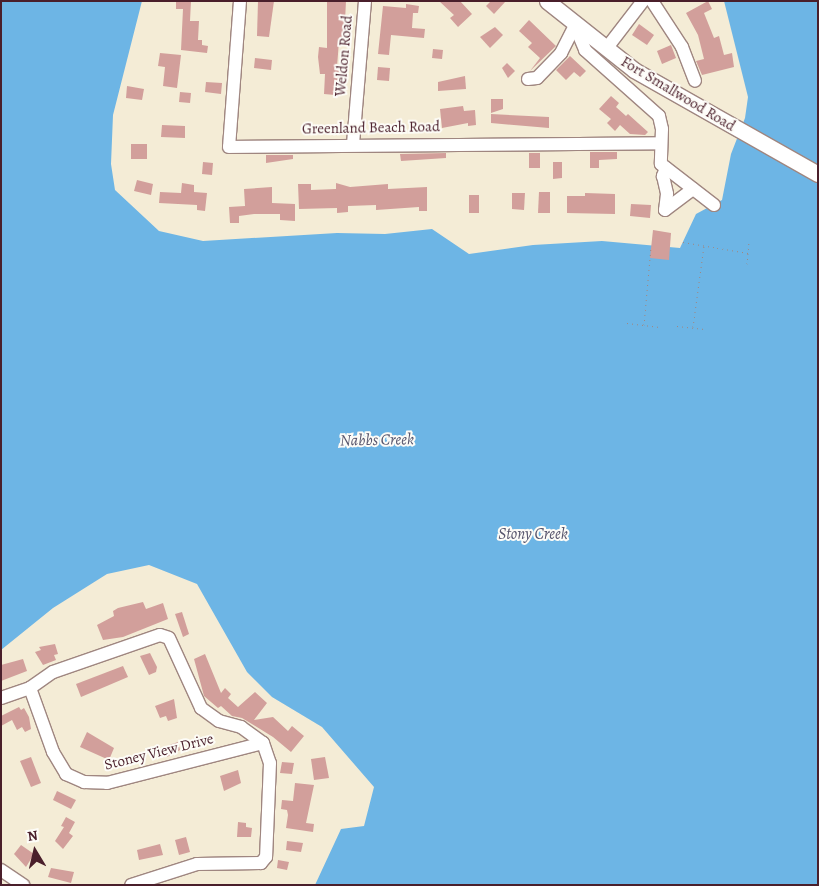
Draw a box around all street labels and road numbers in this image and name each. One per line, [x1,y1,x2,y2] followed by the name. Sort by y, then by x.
[331,15,357,97] street label: Weldon Road
[618,53,738,135] street label: Fort Smallwood Road
[302,118,440,138] street label: Greenland Beach Road
[103,730,215,774] street label: Stoney View Drive

